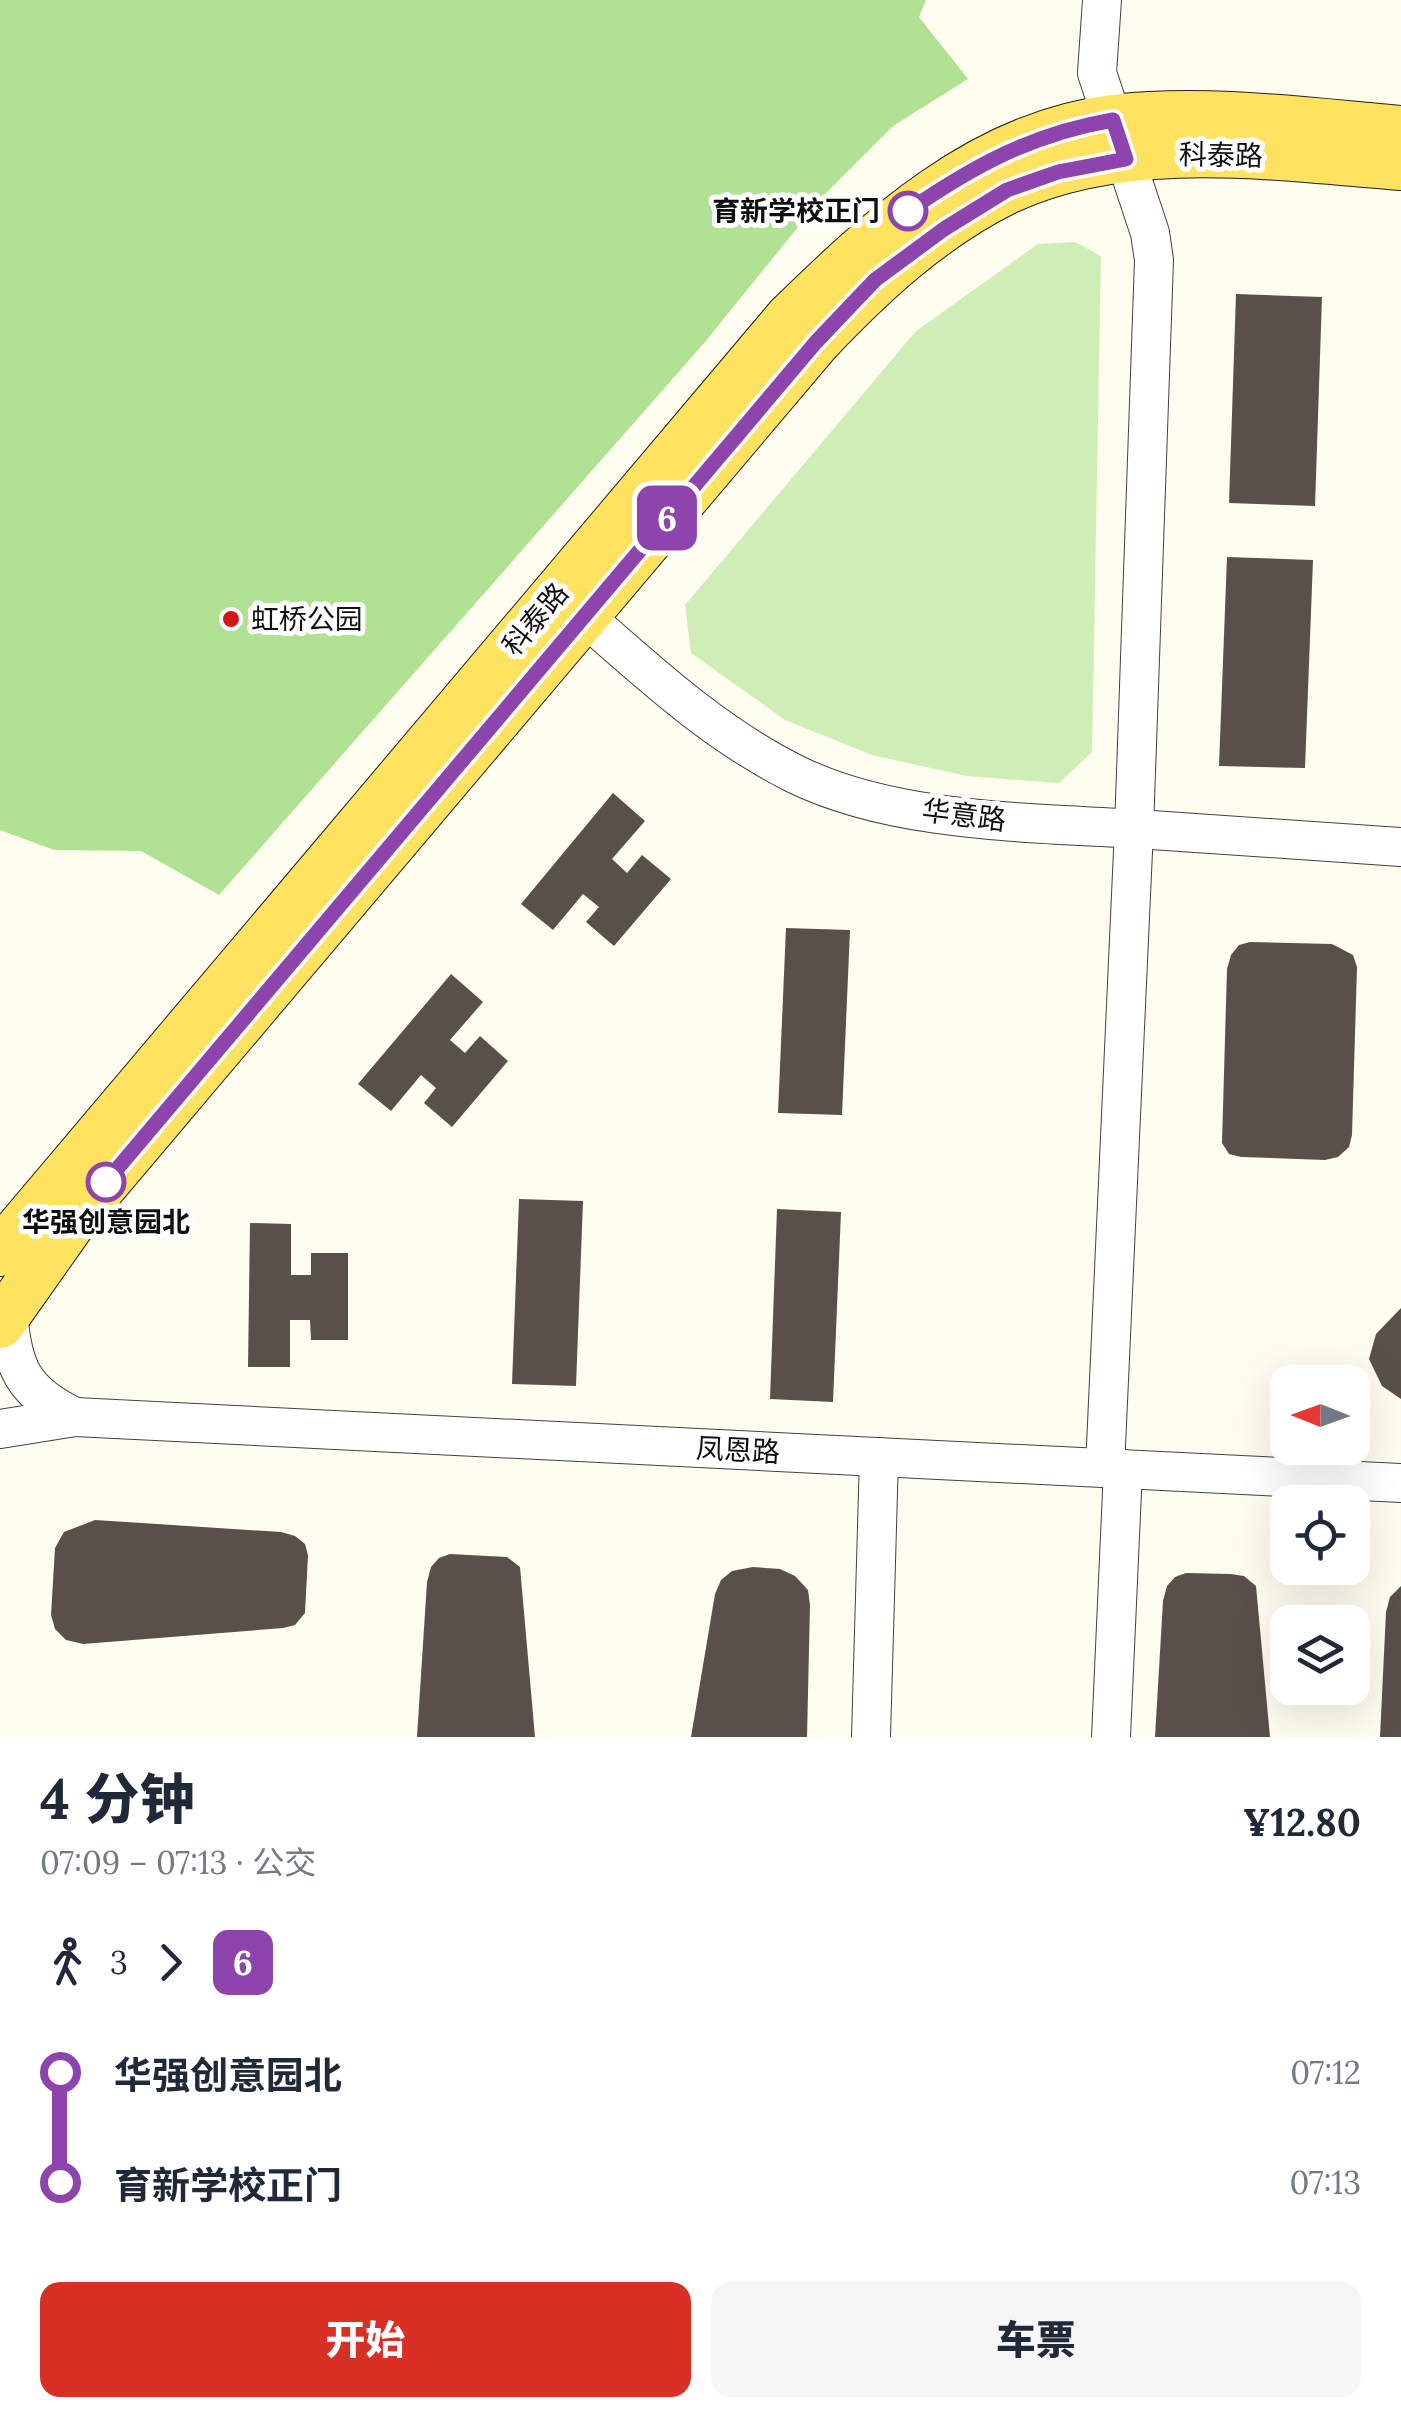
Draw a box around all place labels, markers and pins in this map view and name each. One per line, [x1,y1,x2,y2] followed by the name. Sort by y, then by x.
[889,192,927,230] marker: 育新学校正门
[712,193,880,229] place label: 育新学校正门
[251,601,363,637] place label: 虹桥公园
[220,608,242,630] marker: 虹桥公园
[87,1163,125,1201] marker: 华强创意园北
[22,1204,190,1240] place label: 华强创意园北

